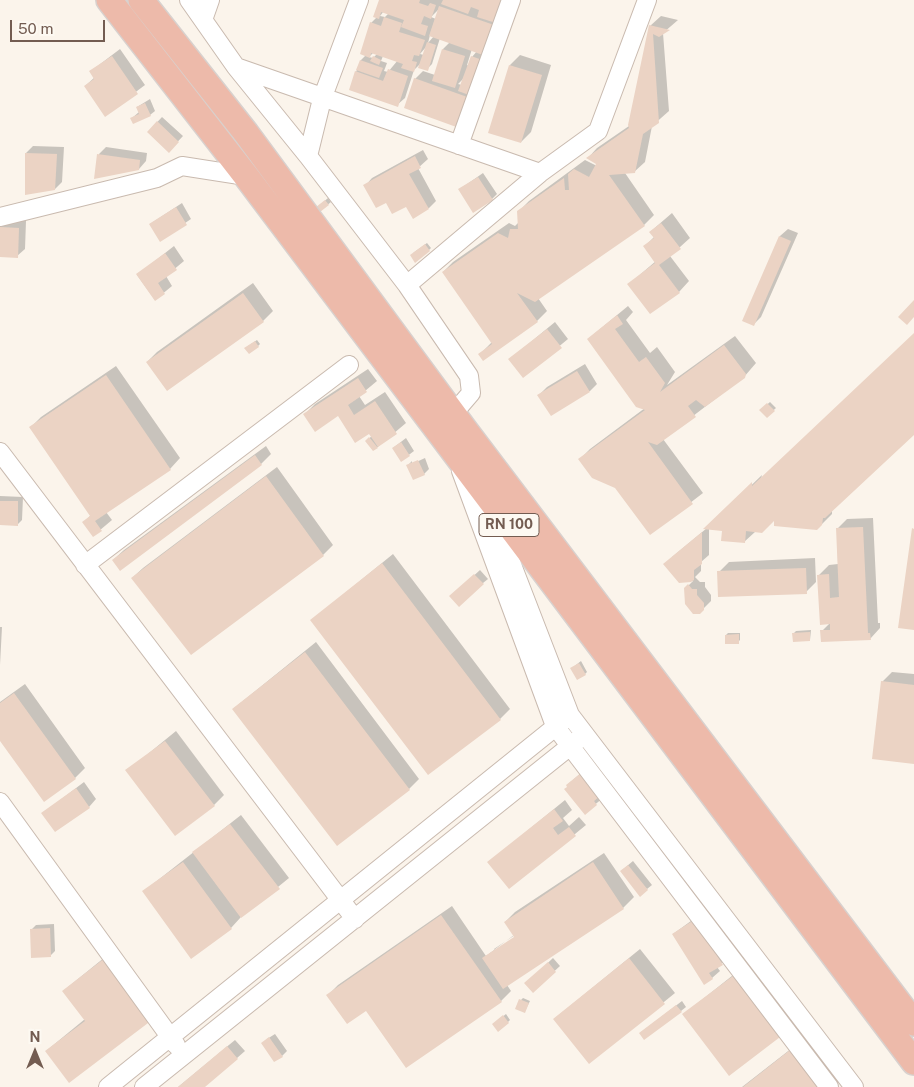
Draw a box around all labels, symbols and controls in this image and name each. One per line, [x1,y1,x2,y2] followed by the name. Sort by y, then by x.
[12,10,108,42] scale bar
[18,20,53,37] text: 50 m
[479,514,539,536] road number: RN 100
[10,1027,60,1077] north arrow
[30,1029,40,1045] text: N

